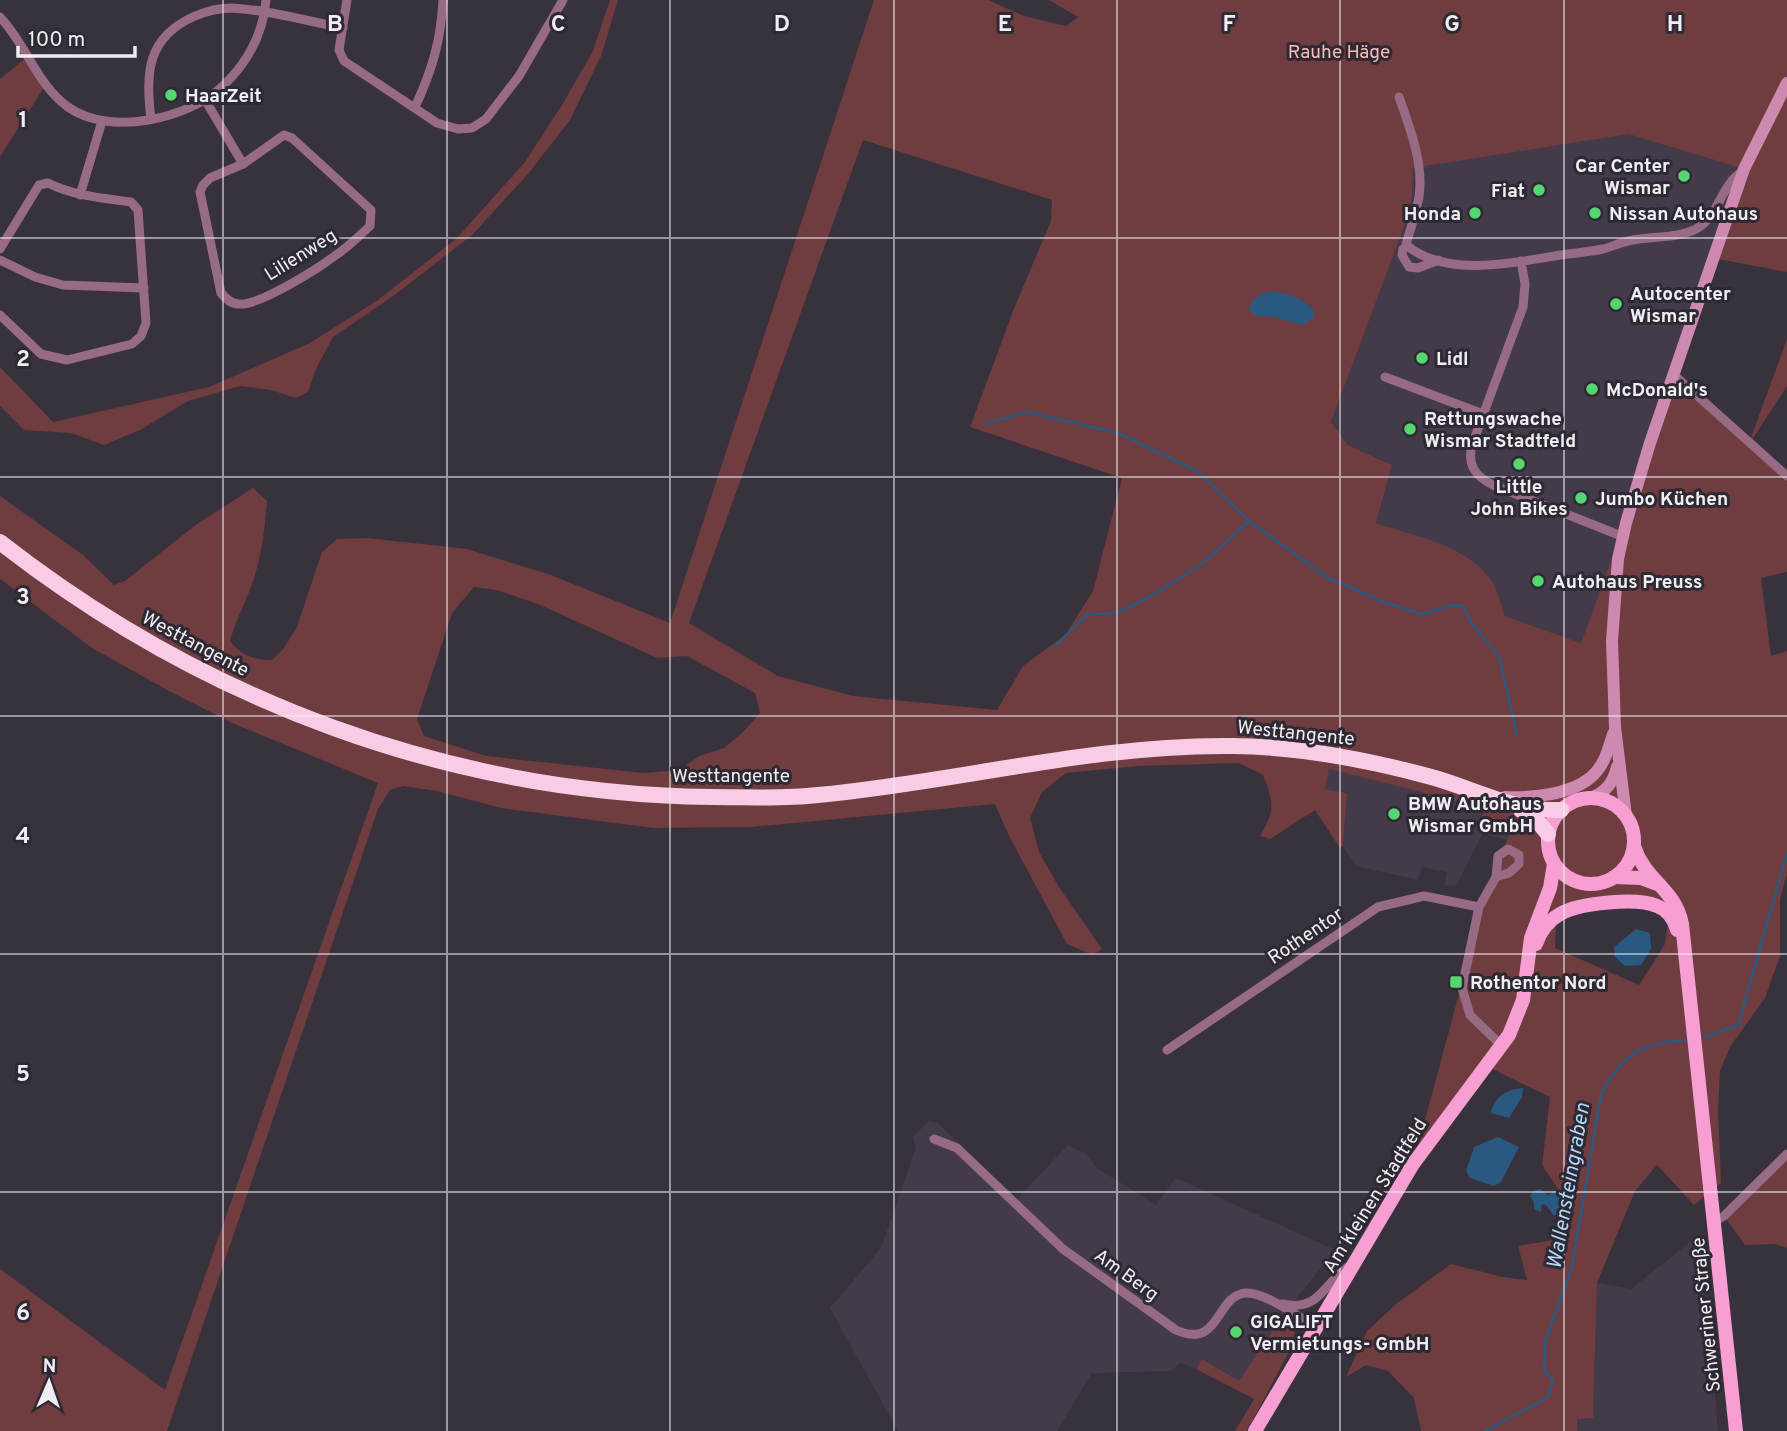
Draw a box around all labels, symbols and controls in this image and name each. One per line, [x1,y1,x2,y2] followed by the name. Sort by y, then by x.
[327,11,343,40] text: B
[551,11,565,40] text: C
[774,11,790,40] text: D
[998,11,1012,40] text: E
[1222,11,1236,40] text: F
[1444,11,1460,40] text: G
[1667,11,1683,40] text: H
[18,14,135,58] scale bar
[28,27,85,54] text: 100 m
[1288,41,1390,65] park label: Rauhe Häge
[185,85,262,109] place label: HaarZeit
[163,87,179,103] marker: HaarZeit
[18,107,28,136] text: 1
[1575,155,1670,201] place label: Car Center Wismar
[1676,168,1692,184] marker: Car Center Wismar
[1491,180,1525,204] place label: Fiat
[1531,182,1547,198] marker: Fiat
[1404,203,1461,227] place label: Honda
[1609,203,1758,227] place label: Nissan Autohaus
[1467,205,1483,221] marker: Honda
[1587,205,1603,221] marker: Nissan Autohaus
[260,224,342,287] street label: Lilienweg
[1630,283,1731,329] place label: Autocenter Wismar
[1608,296,1624,312] marker: Autocenter Wismar
[16,346,30,375] text: 2
[1436,348,1469,372] place label: Lidl
[1414,350,1430,366] marker: Lidl
[1606,379,1708,403] place label: McDonald's
[1584,381,1600,397] marker: McDonald's
[1424,408,1576,454] place label: Rettungswache Wismar Stadtfeld
[1402,421,1418,437] marker: Rettungswache Wismar Stadtfeld
[1511,456,1527,472] marker: Little John Bikes
[1470,476,1568,522] place label: Little John Bikes
[1595,488,1728,512] place label: Jumbo Küchen
[1573,490,1589,506] marker: Jumbo Küchen
[1552,571,1702,595] place label: Autohaus Preuss
[1530,573,1546,589] marker: Autohaus Preuss
[16,584,30,613] text: 3
[137,606,253,683] street label: Westtangente
[1236,716,1356,752] street label: Westtangente
[672,765,790,789] street label: Westtangente
[1408,793,1542,839] place label: BMW Autohaus Wismar GmbH
[1386,806,1402,822] marker: BMW Autohaus Wismar GmbH
[16,823,30,852] text: 4
[1264,902,1349,971] street label: Rothentor
[1470,972,1606,996] place label: Rothentor Nord
[1448,974,1464,990] marker: Rothentor Nord
[16,1061,30,1090] text: 5
[1542,1101,1597,1271] water label: Wallensteingraben
[1318,1114,1433,1278] street label: Am kleinen Stadtfeld
[1687,1236,1727,1393] street label: Schweriner Straße
[1089,1244,1163,1307] street label: Am Berg
[16,1300,30,1329] text: 6
[1250,1311,1430,1357] place label: GIGALIFT Vermietungs- GmbH
[1228,1324,1244,1340] marker: GIGALIFT Vermietungs- GmbH
[14,1347,84,1417] north arrow
[42,1355,57,1379] text: N

